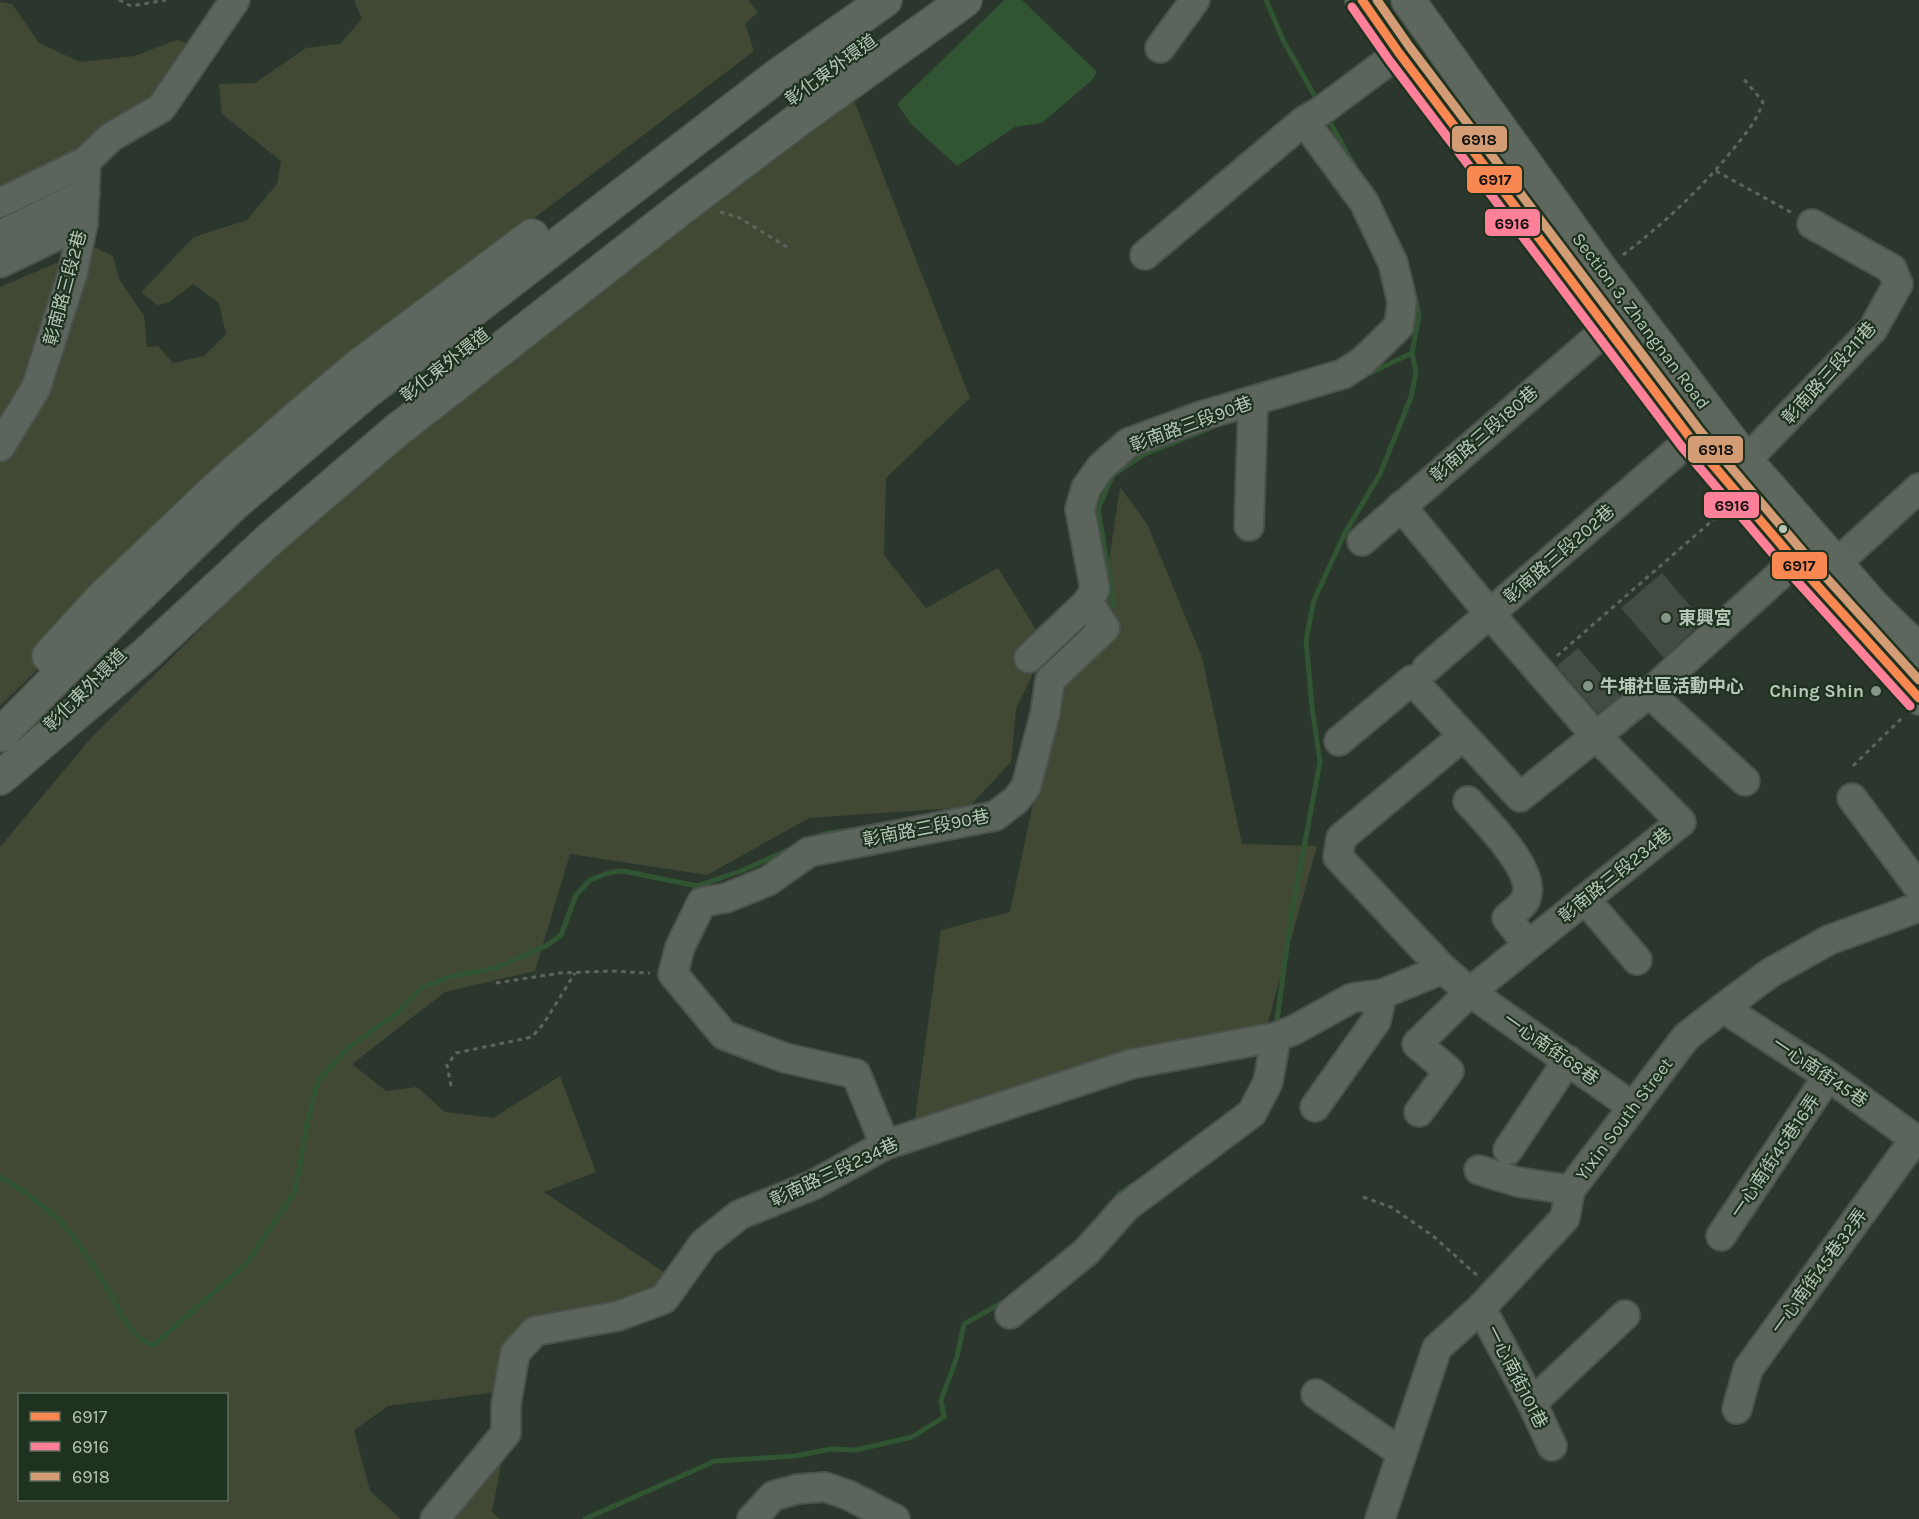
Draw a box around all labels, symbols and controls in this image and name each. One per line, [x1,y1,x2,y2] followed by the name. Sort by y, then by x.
[781,29,881,111] street label: 彰化東外環道
[1451,125,1508,153] line badge: 6918
[1461,130,1497,149] text: 6918
[1466,165,1523,194] line badge: 6917
[1478,170,1512,189] text: 6917
[1484,208,1541,237] line badge: 6916
[1495,214,1529,233] text: 6916
[39,228,91,348] street label: 彰南路三段2巷
[1568,229,1714,413] street label: Section 3, Zhangnan Road
[1777,317,1881,429] street label: 彰南路三段211巷
[396,323,494,407] street label: 彰化東外環道
[1426,381,1542,487] street label: 彰南路三段180巷
[1127,392,1255,456] street label: 彰南路三段90巷
[1687,435,1744,464] line badge: 6918
[1698,440,1734,459] text: 6918
[1703,491,1760,519] line badge: 6916
[1715,496,1749,515] text: 6916
[1499,500,1619,608] street label: 彰南路三段202巷
[1777,523,1789,535] unlabelled marker
[1771,551,1828,580] line badge: 6917
[1782,556,1816,575] text: 6917
[1678,607,1732,629] place label: 東興宮
[1659,611,1673,625] marker: 東興宮
[39,644,131,736] street label: 彰化東外環道
[1600,675,1744,697] place label: 牛埔社區活動中心
[1581,679,1595,693] marker: 牛埔社區活動中心
[1769,680,1864,702] place label: Ching Shin
[1869,684,1883,698] marker: Ching Shin
[861,805,991,851] street label: 彰南路三段90巷
[1554,823,1676,927] street label: 彰南路三段234巷
[1499,1008,1603,1090] street label: 一心南街68巷
[1768,1032,1872,1112] street label: 一心南街45巷
[1571,1053,1677,1185] street label: Yixin South Street
[1725,1090,1825,1222] street label: 一心南街45巷16弄
[766,1133,902,1211] street label: 彰南路三段234巷
[1766,1204,1872,1338] street label: 一心南街45巷32弄
[1482,1322,1552,1432] street label: 一心南街101巷
[18,1393,228,1501] legend
[72,1406,108,1428] text: 6917
[72,1436,109,1458] text: 6916
[72,1466,110,1488] text: 6918

